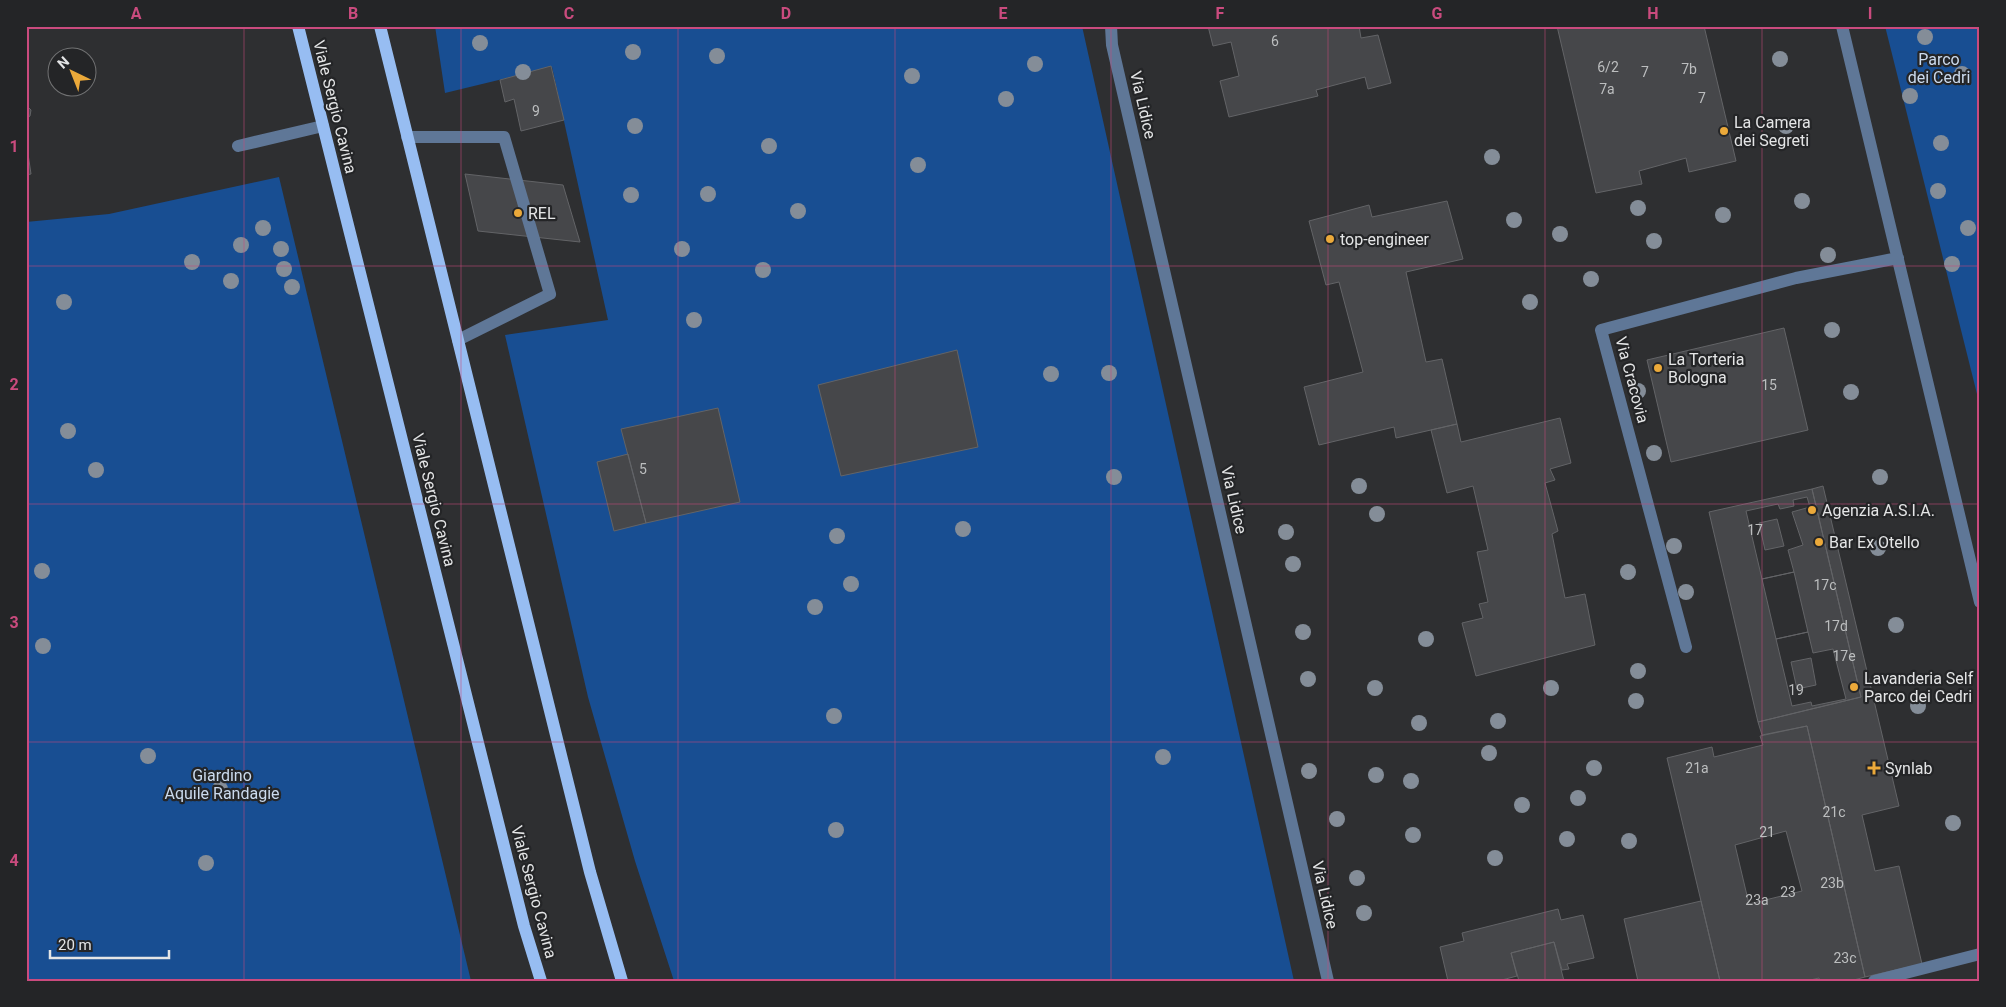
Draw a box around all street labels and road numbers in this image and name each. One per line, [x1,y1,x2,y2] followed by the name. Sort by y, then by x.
[309,38,361,176] street label: Viale Sergio Cavina
[1126,69,1160,141] street label: Via Lidice
[1611,335,1653,425] street label: Via Cracovia
[408,431,460,569] street label: Viale Sergio Cavina
[1217,464,1251,536] street label: Via Lidice
[507,824,561,960] street label: Viale Sergio Cavina
[1308,859,1342,931] street label: Via Lidice

